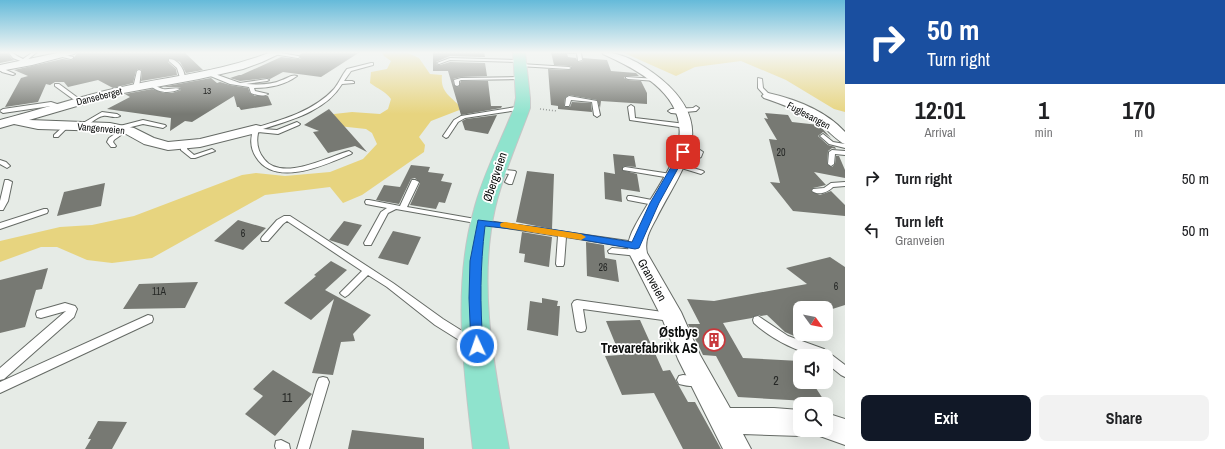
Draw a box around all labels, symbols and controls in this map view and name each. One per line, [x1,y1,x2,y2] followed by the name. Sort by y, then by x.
[927,11,979,49] text: 50 m
[861,16,913,68] icon: right
[927,47,990,72] text: Turn right
[75,84,124,108] street label: Danseberget
[203,85,211,97] house number: 13
[915,94,965,126] text: 12:01
[1038,94,1049,126] text: 1
[1122,94,1155,126] text: 170
[785,99,833,132] street label: Fuglesangen
[77,120,125,137] street label: Vangenveien
[925,124,955,141] text: Arrival
[1035,124,1053,141] text: min
[1134,124,1143,141] text: m
[666,135,700,169] pin
[672,141,694,163] icon: arrive
[776,146,786,159] house number: 20
[479,150,511,204] street label: Øbergveien
[861,167,883,189] icon: right
[895,168,952,189] text: Turn right
[1182,168,1209,189] text: 50 m
[895,211,943,232] text: Turn left
[861,219,883,241] icon: left
[1182,220,1209,241] text: 50 m
[241,227,246,240] house number: 6
[895,232,945,249] text: Granveien
[634,256,670,304] street label: Granveien
[598,261,608,274] house number: 26
[834,280,839,293] house number: 6
[152,285,167,298] house number: 11A
[793,301,833,341] north arrow
[793,301,833,437] map controls
[601,323,698,357] place label: Østbys Trevarefabrikk AS
[456,325,498,367] position arrow
[701,327,727,353] building icon: Østbys Trevarefabrikk AS
[793,349,833,389] button: sound
[773,373,779,389] house number: 2
[282,390,293,406] house number: 11
[861,395,1031,441] button: Exit
[1039,395,1209,441] button: Share
[793,397,833,437] button: search

